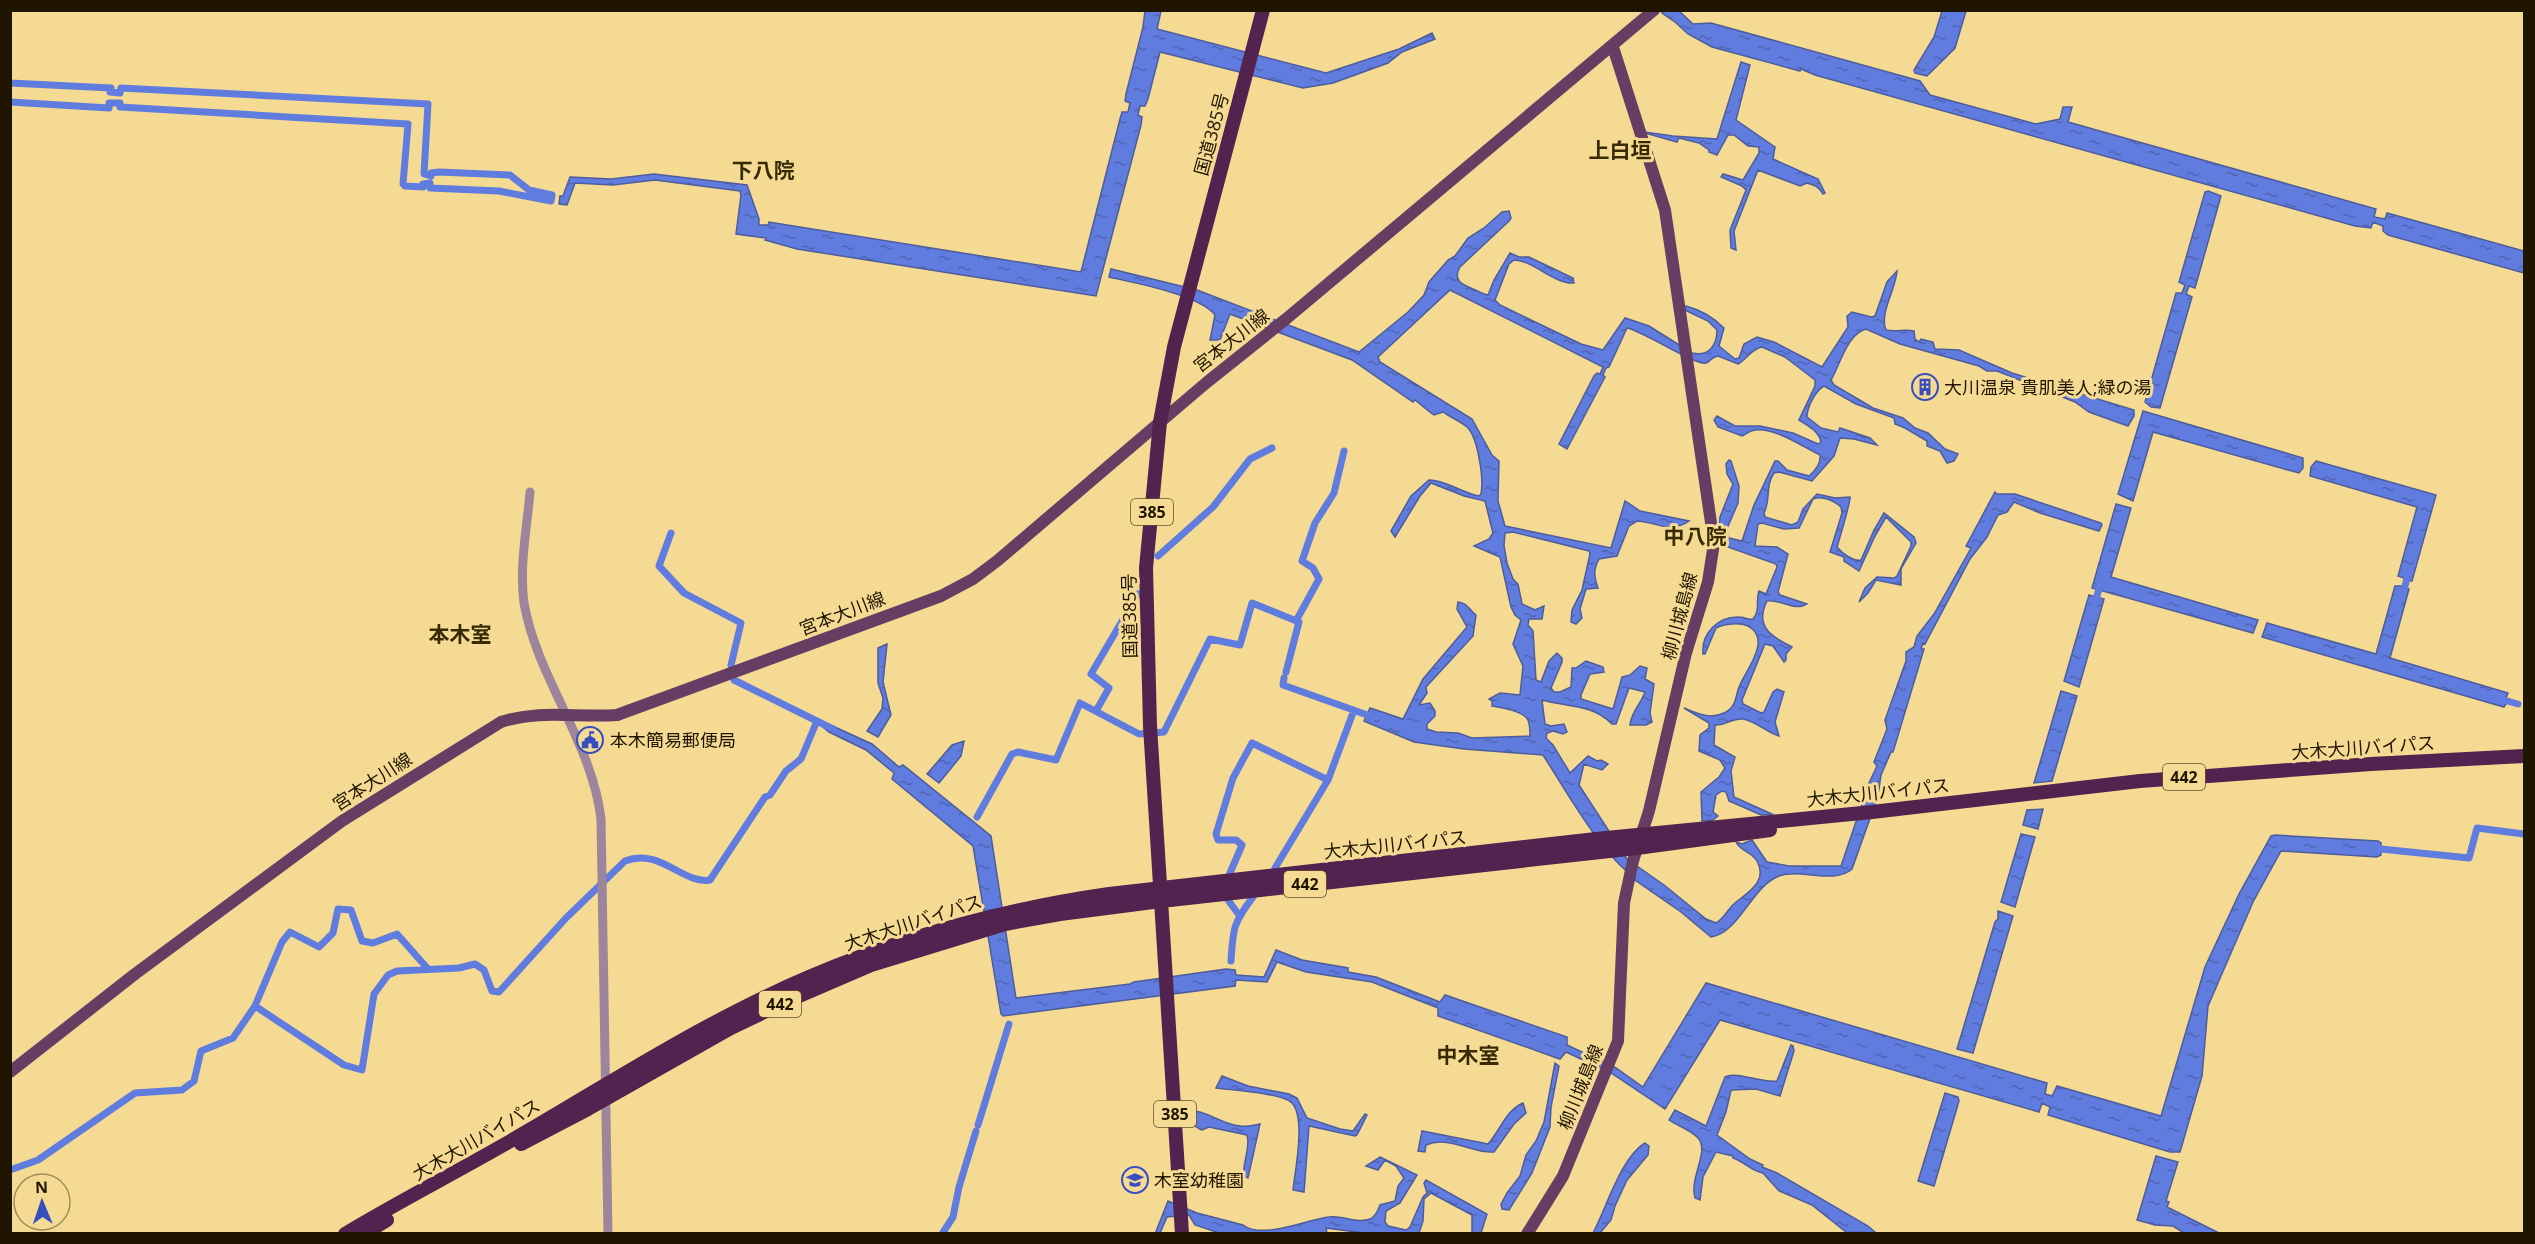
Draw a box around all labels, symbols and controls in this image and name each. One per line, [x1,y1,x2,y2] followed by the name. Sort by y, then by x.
[1188,90,1234,178] street label: 国道385号
[1589,136,1652,164] district label: 上白垣
[732,156,795,184] district label: 下八院
[1188,303,1274,377] street label: 宮本大川線
[1910,372,1940,402] building icon: 大川温泉 貴肌美人;緑の湯
[1944,375,2151,399] place label: 大川温泉 貴肌美人;緑の湯
[1131,499,1173,525] road number: 385
[1664,522,1727,550] district label: 中八院
[1656,569,1702,663] street label: 柳川城島線
[1116,573,1142,659] street label: 国道385号
[796,586,888,640] street label: 宮本大川線
[429,620,492,648] district label: 本木室
[575,725,605,755] public building icon: 本木簡易郵便局
[610,728,736,752] place label: 本木簡易郵便局
[2291,730,2435,764] street label: 大木大川バイパス
[328,746,416,816] street label: 宮本大川線
[2163,764,2205,790] road number: 442
[1805,773,1951,811] street label: 大木大川バイパス
[1322,825,1468,863] street label: 大木大川バイパス
[1284,871,1326,897] road number: 442
[841,888,985,956] street label: 大木大川バイパス
[759,991,801,1017] road number: 442
[1437,1041,1500,1069] district label: 中木室
[1552,1041,1608,1133] street label: 柳川城島線
[408,1093,544,1185] street label: 大木大川バイパス
[1154,1101,1196,1127] road number: 385
[1120,1165,1150,1195] school or university icon: 木室幼稚園
[1154,1168,1244,1192] place label: 木室幼稚園
[12,1172,72,1232] north arrow
[35,1176,48,1198] text: N

